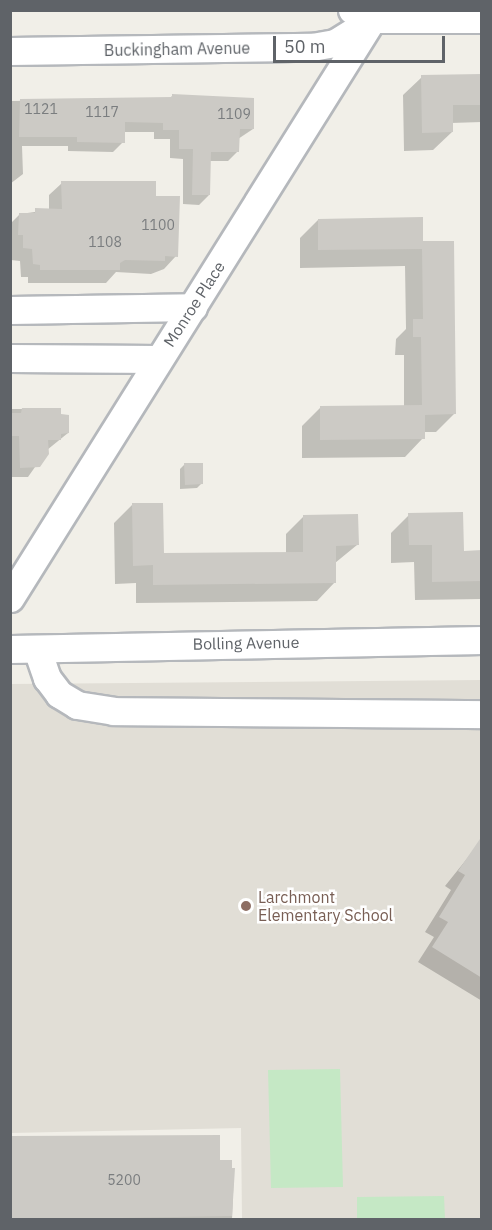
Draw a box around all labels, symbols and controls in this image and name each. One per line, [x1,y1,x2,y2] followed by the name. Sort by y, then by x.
[276,24,448,62] scale bar
[284,35,326,58] text: 50 m
[104,38,250,60] street label: Buckingham Avenue
[24,101,58,117] house number: 1121
[85,104,119,120] house number: 1117
[217,106,251,122] house number: 1109
[141,217,175,233] house number: 1100
[88,234,122,250] house number: 1108
[159,258,229,350] street label: Monroe Place
[192,632,300,654] street label: Bolling Avenue
[258,887,393,925] place label: Larchmont Elementary School
[239,899,253,913] marker: Larchmont Elementary School
[107,1172,141,1188] house number: 5200

